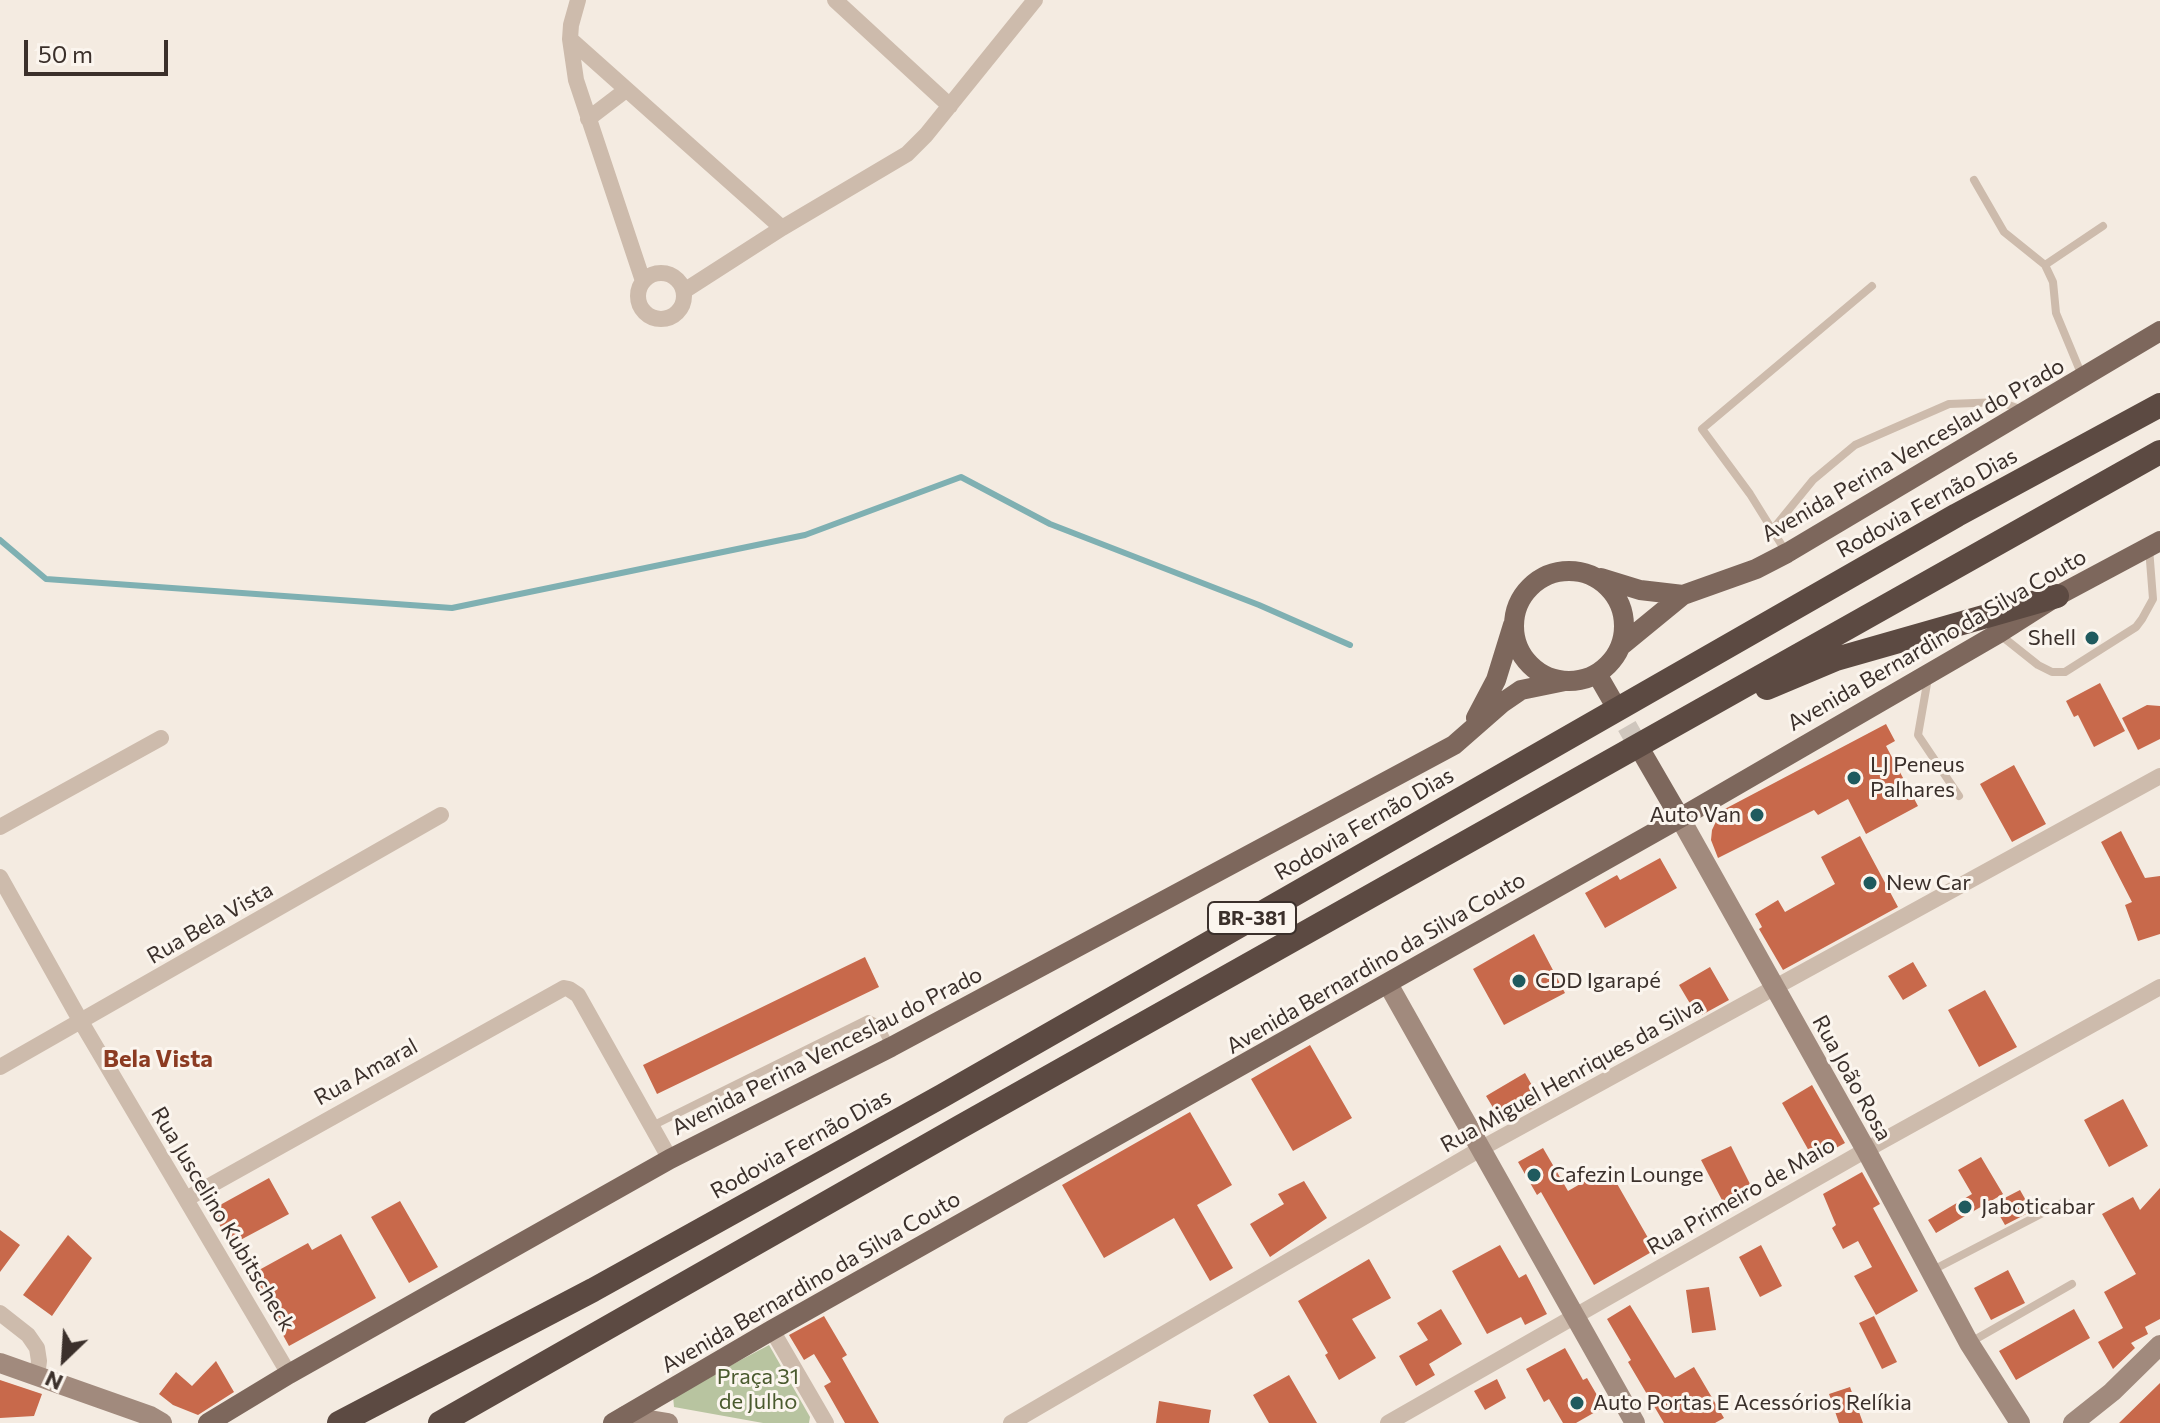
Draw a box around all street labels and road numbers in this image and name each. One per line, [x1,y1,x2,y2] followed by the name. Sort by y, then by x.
[1757,352,2069,548] street label: Avenida Perina Venceslau do Prado
[1832,442,2022,564] street label: Rodovia Fernão Dias
[1783,543,2091,737] street label: Avenida Bernardino da Silva Couto
[1270,762,1458,886] street label: Rodovia Fernão Dias
[1222,866,1530,1060] street label: Avenida Bernardino da Silva Couto
[142,876,278,970] street label: Rua Bela Vista
[1208,902,1296,934] road number: BR-381
[667,961,987,1141] street label: Avenida Perina Venceslau do Prado
[1436,992,1708,1158] street label: Rua Miguel Henriques da Silva
[1807,1011,1897,1145] street label: Rua João Rosa
[310,1033,422,1111] street label: Rua Amaral
[706,1083,896,1205] street label: Rodovia Fernão Dias
[145,1102,301,1336] street label: Rua Juscelino Kubitscheck
[1642,1131,1840,1261] street label: Rua Primeiro de Maio
[657,1185,965,1379] street label: Avenida Bernardino da Silva Couto

